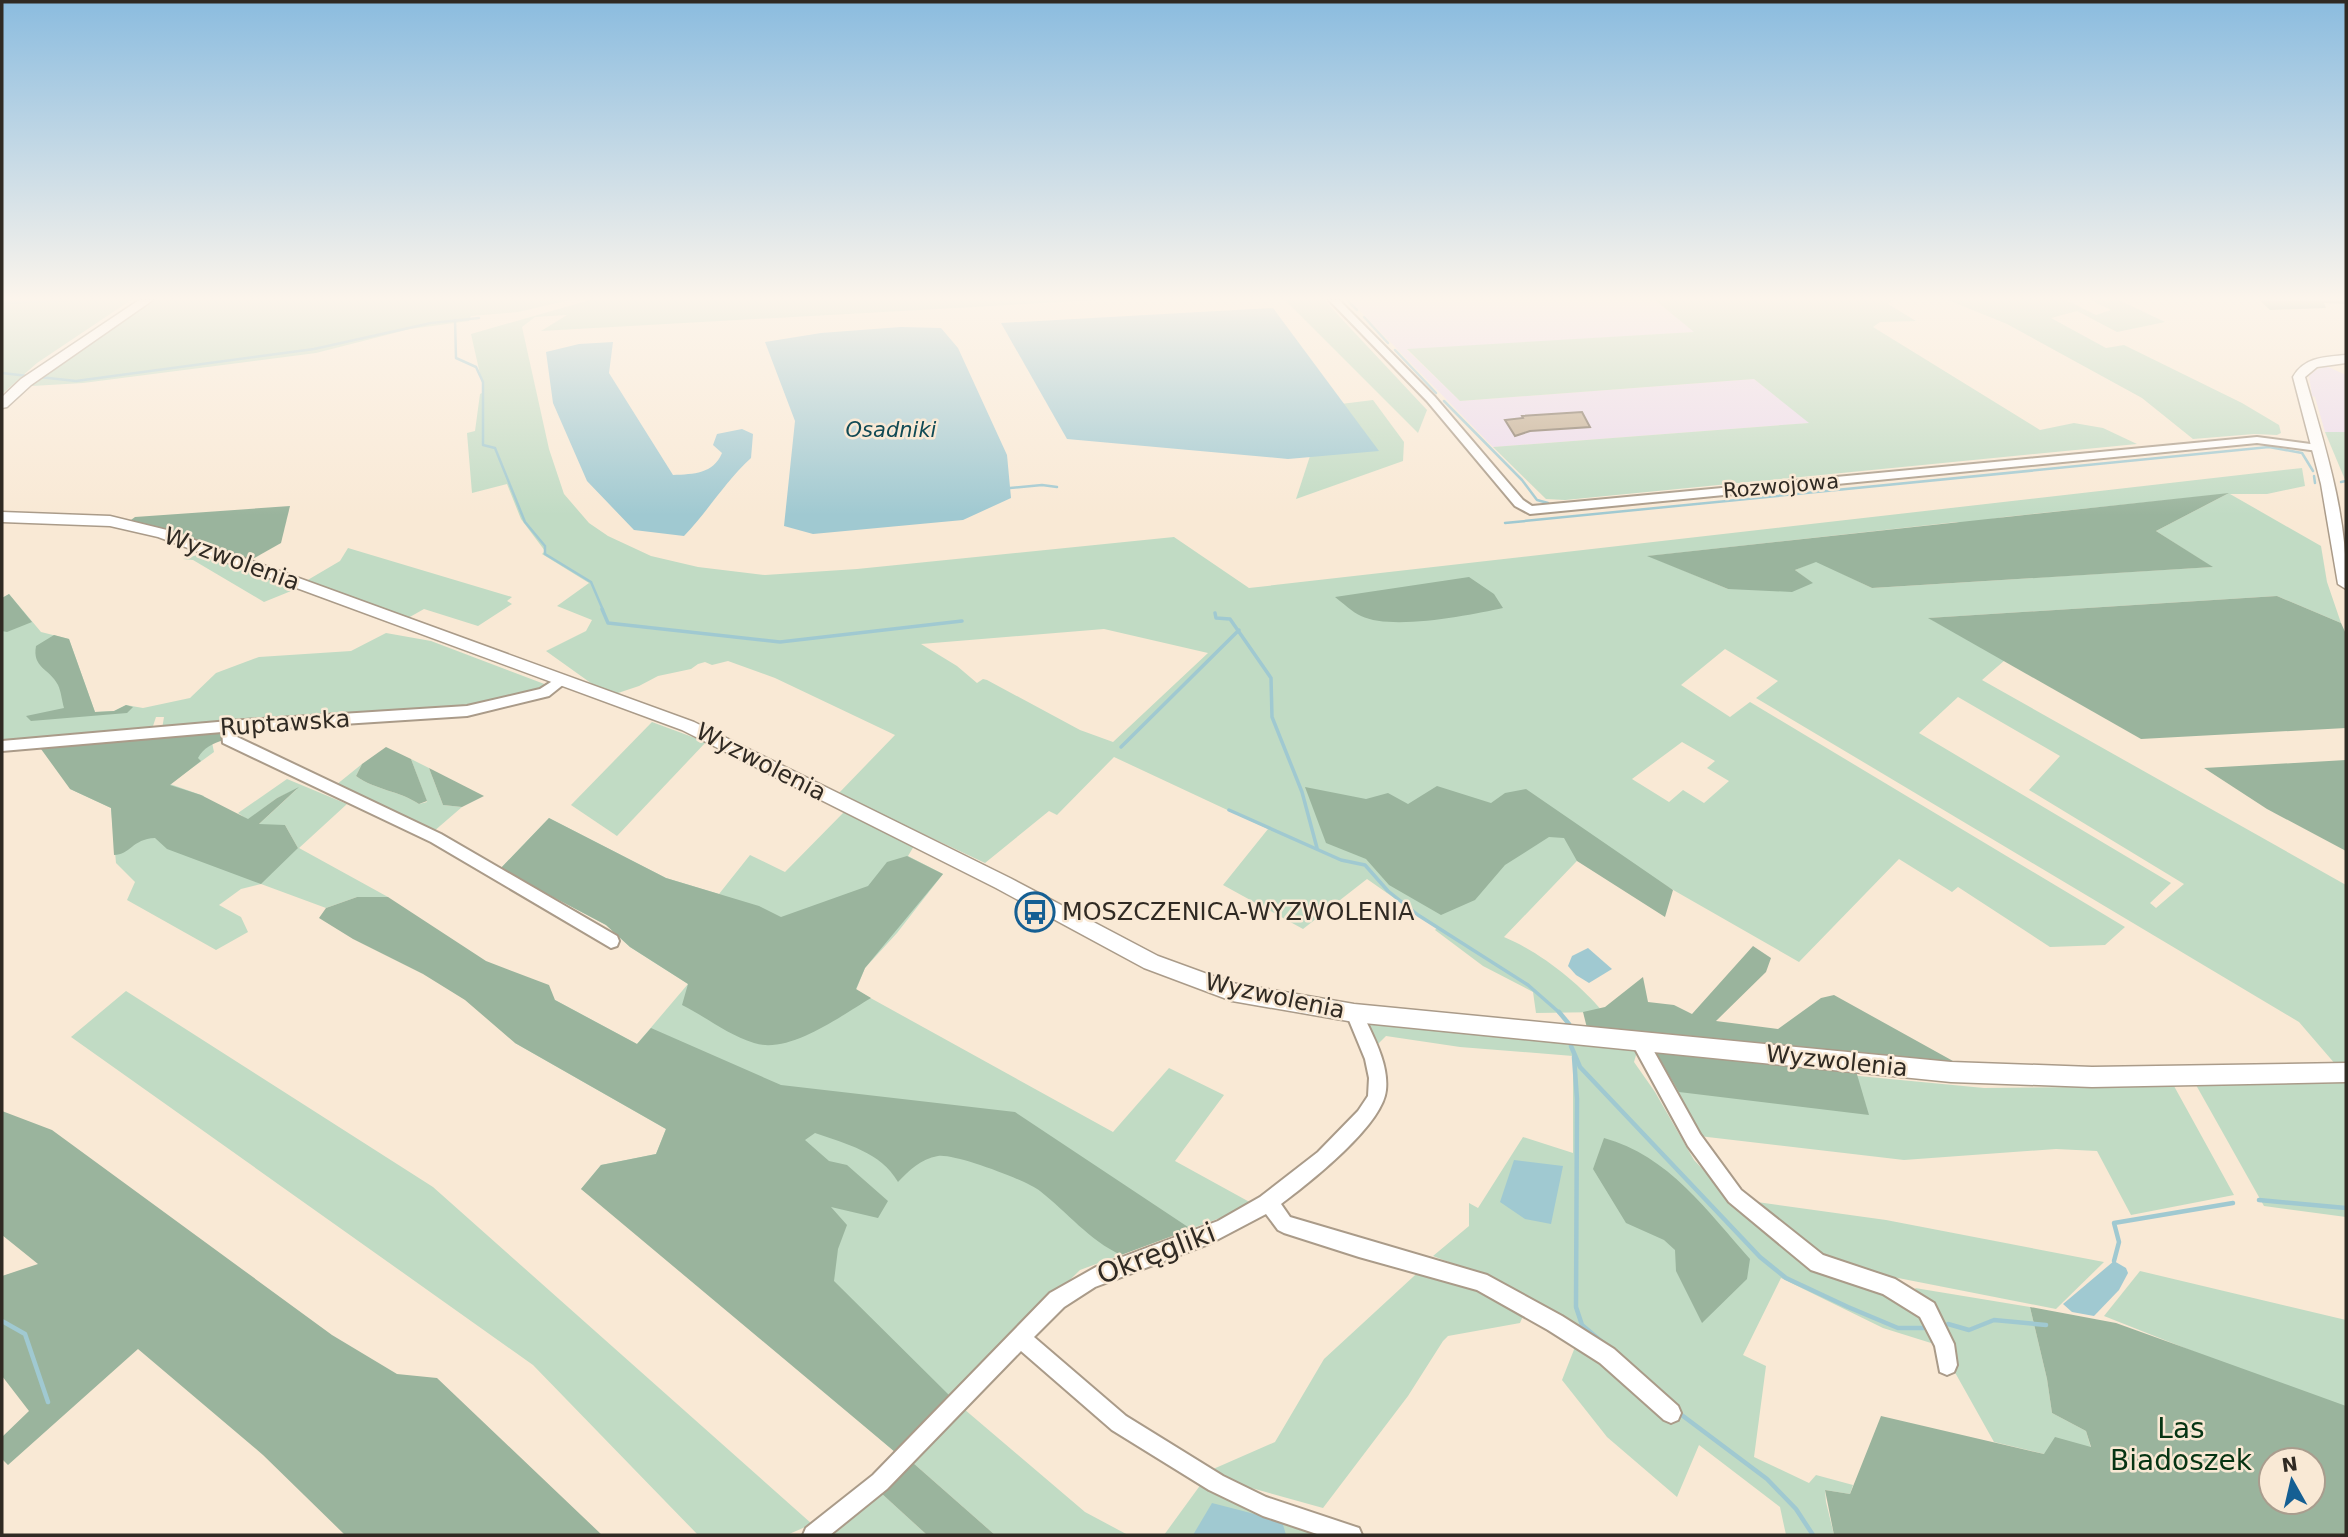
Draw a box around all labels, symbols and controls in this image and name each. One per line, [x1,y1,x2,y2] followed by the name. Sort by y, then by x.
[846,418,937,442] water label: Osadniki
[1722,469,1840,503] street label: Rozwojowa
[160,521,304,597] street label: Wyzwolenia
[219,704,351,742] street label: Ruptawska
[691,717,831,807] street label: Wyzwolenia
[1014,891,1056,933] bus stop icon: MOSZCZENICA-WYZWOLENIA
[1062,898,1415,926] place label: MOSZCZENICA-WYZWOLENIA
[1202,967,1348,1025] street label: Wyzwolenia
[1765,1040,1909,1082] street label: Wyzwolenia
[1092,1216,1220,1291] street label: Okręgliki
[2110,1412,2253,1477] park label: Las Biadoszek
[2257,1446,2327,1516] north arrow
[2280,1452,2299,1476] text: N

